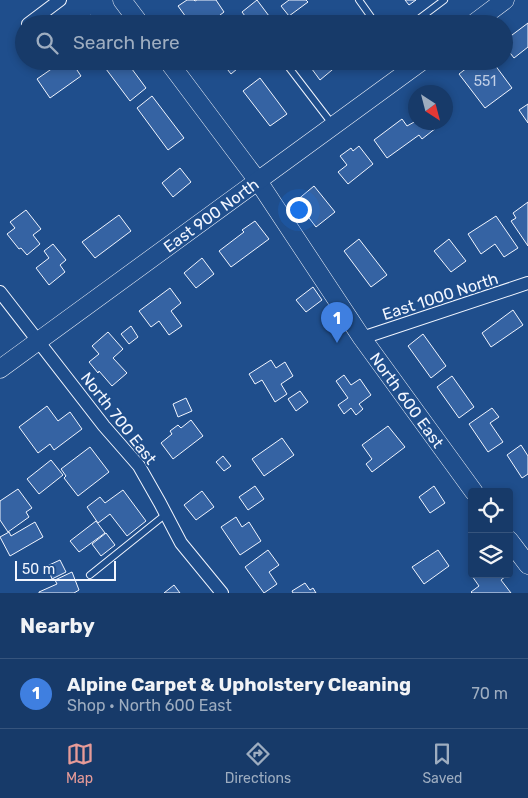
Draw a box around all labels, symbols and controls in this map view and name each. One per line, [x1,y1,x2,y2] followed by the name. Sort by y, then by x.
[15,15,513,70] search box
[33,29,61,57] icon: search
[73,31,180,54] text: Search here
[474,73,496,90] house number: 551
[408,85,453,130] north arrow
[160,175,262,257] street label: East 900 North
[286,197,312,223] your location
[380,269,500,324] street label: East 1000 North
[321,302,353,343] pin: 1
[366,349,448,452] street label: North 600 East
[77,368,160,468] street label: North 700 East
[468,488,513,578] map controls
[468,488,513,533] button: locate
[468,533,513,578] button: layers
[15,558,116,581] scale bar
[22,561,55,578] text: 50 m
[20,613,95,638] text: Nearby
[67,673,411,696] text: Alpine Carpet & Upholstery Cleaning
[32,684,40,703] text: 1
[471,684,508,703] text: 70 m
[67,696,232,715] text: Shop · North 600 East
[66,740,94,787] tab: Map
[225,740,291,787] tab: Directions
[422,740,462,787] tab: Saved

